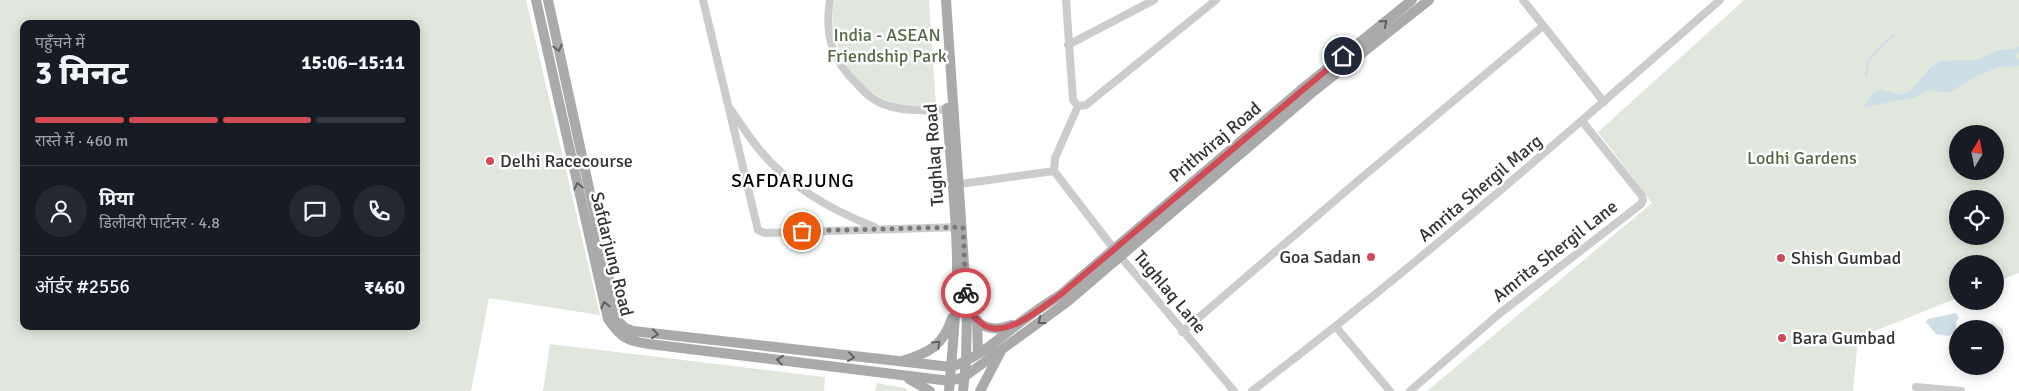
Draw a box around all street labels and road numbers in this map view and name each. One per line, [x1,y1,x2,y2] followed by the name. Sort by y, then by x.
[1164,97,1266,187] street label: Prithviraj Road
[919,103,949,207] street label: Tughlaq Road
[1414,130,1546,246] street label: Amrita Shergil Marg
[586,190,638,318] street label: Safdarjung Road
[1488,195,1622,307] street label: Amrita Shergil Lane
[1129,246,1211,338] street label: Tughlaq Lane

